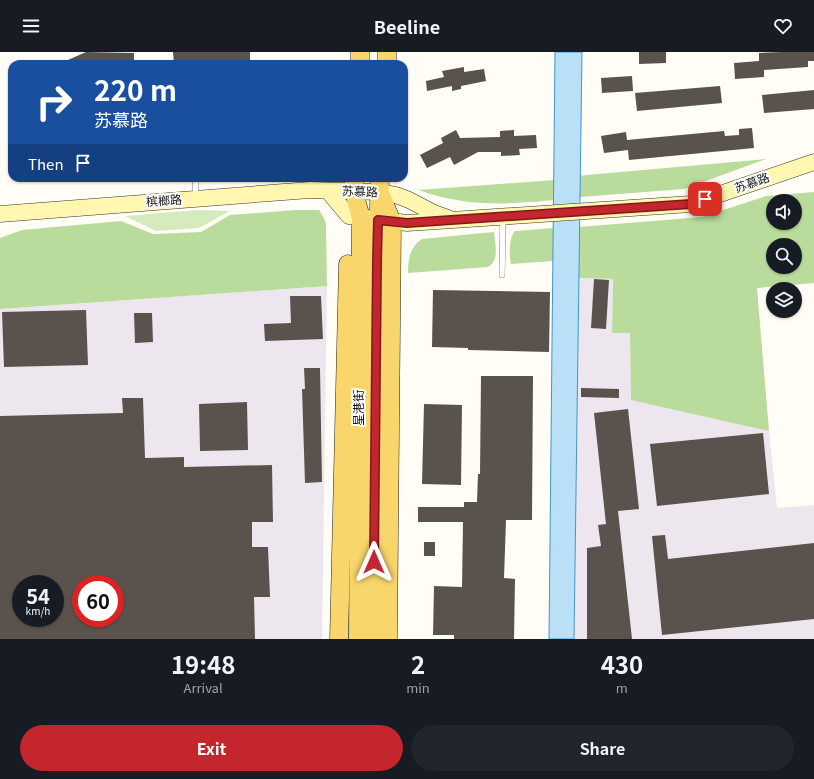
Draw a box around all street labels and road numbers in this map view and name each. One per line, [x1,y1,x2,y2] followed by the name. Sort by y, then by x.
[732,168,771,195] street label: 苏慕路
[342,181,378,200] street label: 苏慕路
[145,190,182,209] street label: 槟榔路
[349,390,366,426] street label: 星港街

